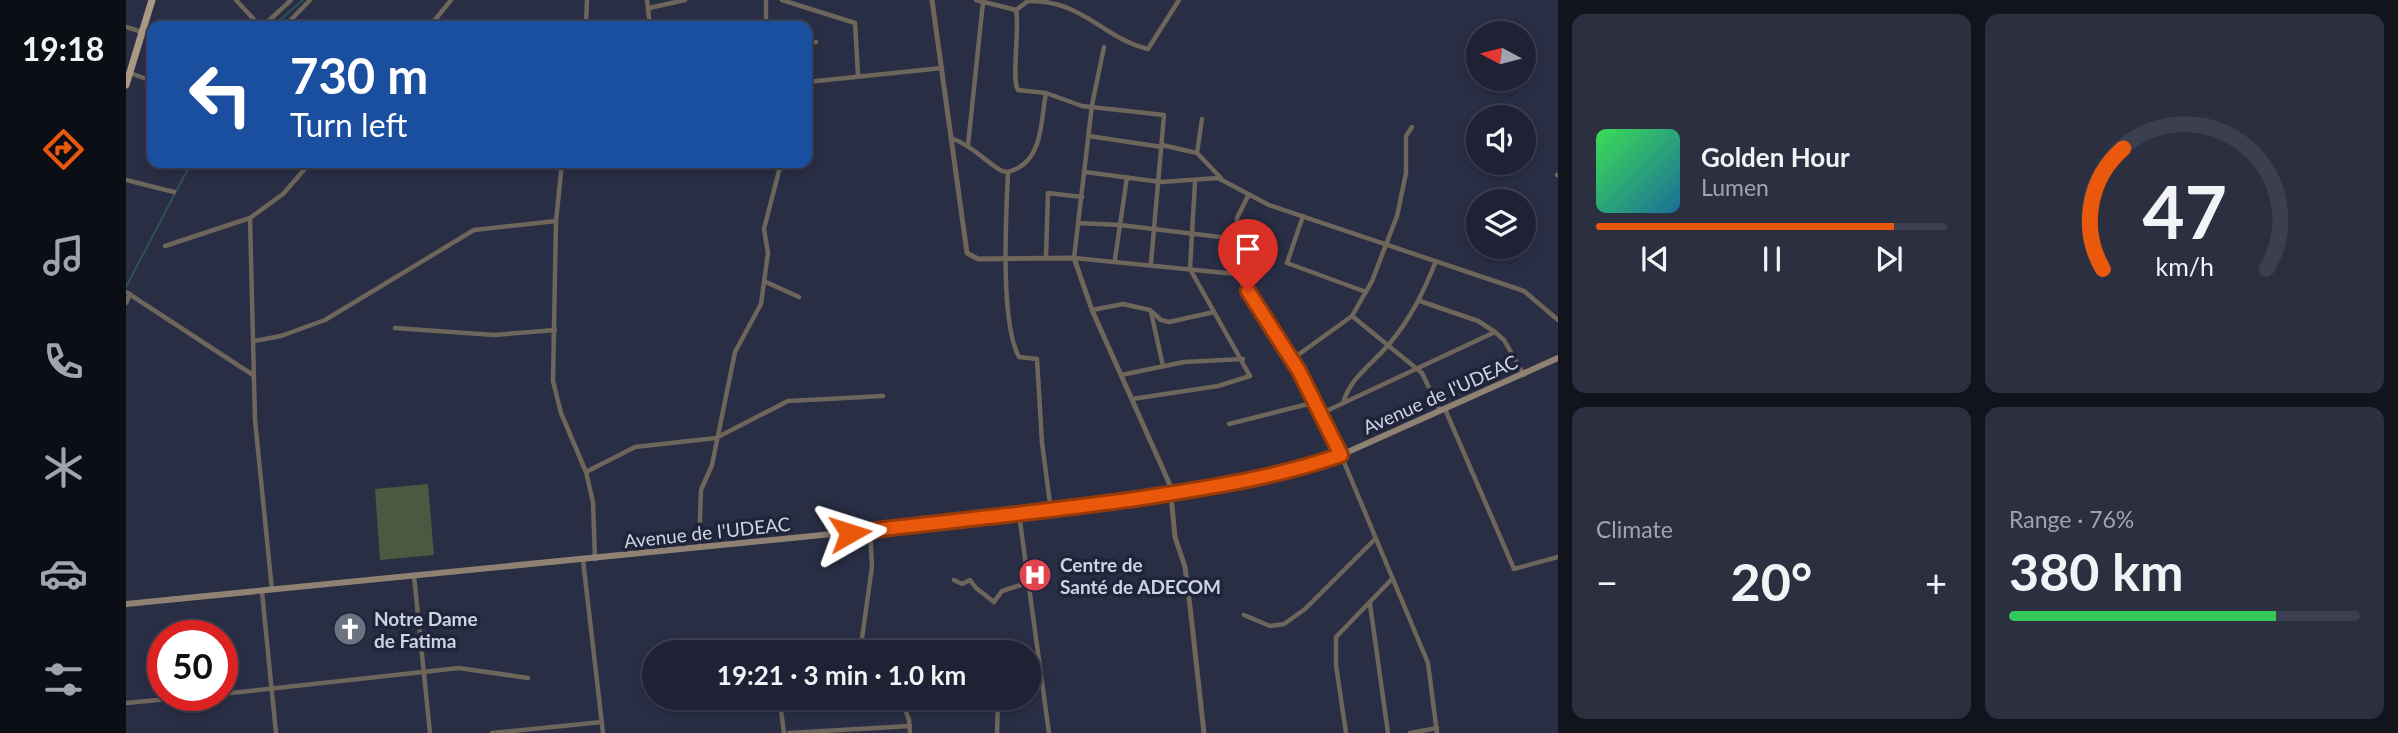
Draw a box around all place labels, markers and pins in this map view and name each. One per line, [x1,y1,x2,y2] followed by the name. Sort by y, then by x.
[1218,219,1278,291] pin
[1060,553,1221,598] place label: Centre de Santé de ADECOM
[1016,556,1054,594] hospital icon: Centre de Santé de ADECOM
[374,607,478,652] place label: Notre Dame de Fatima
[331,610,369,648] church icon: Notre Dame de Fatima

